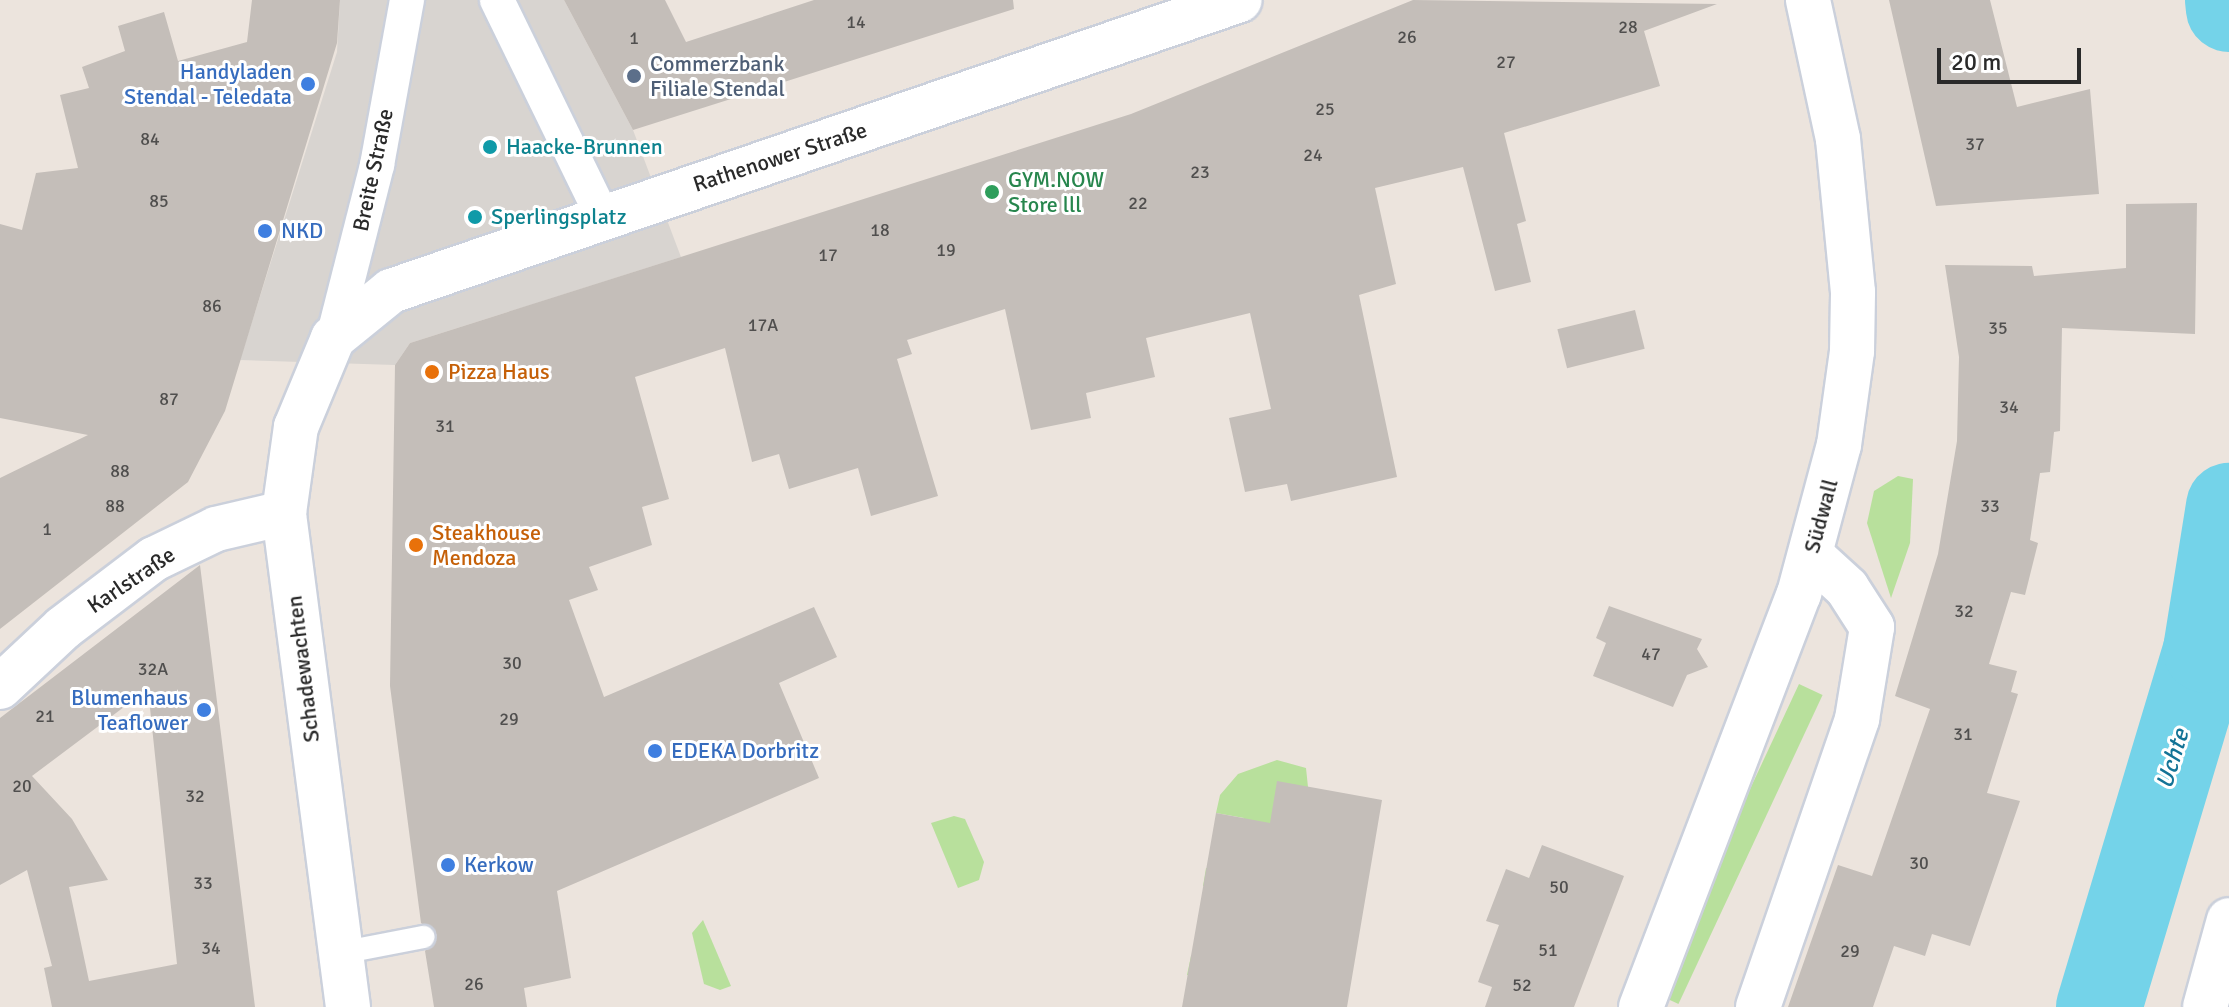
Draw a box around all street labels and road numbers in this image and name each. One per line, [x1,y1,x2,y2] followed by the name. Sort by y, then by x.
[347,106,399,234] street label: Breite Straße
[690,116,870,198] street label: Rathenower Straße
[1798,476,1844,556] street label: Südwall
[82,541,180,619] street label: Karlstraße
[281,594,325,744] street label: Schadewachten

